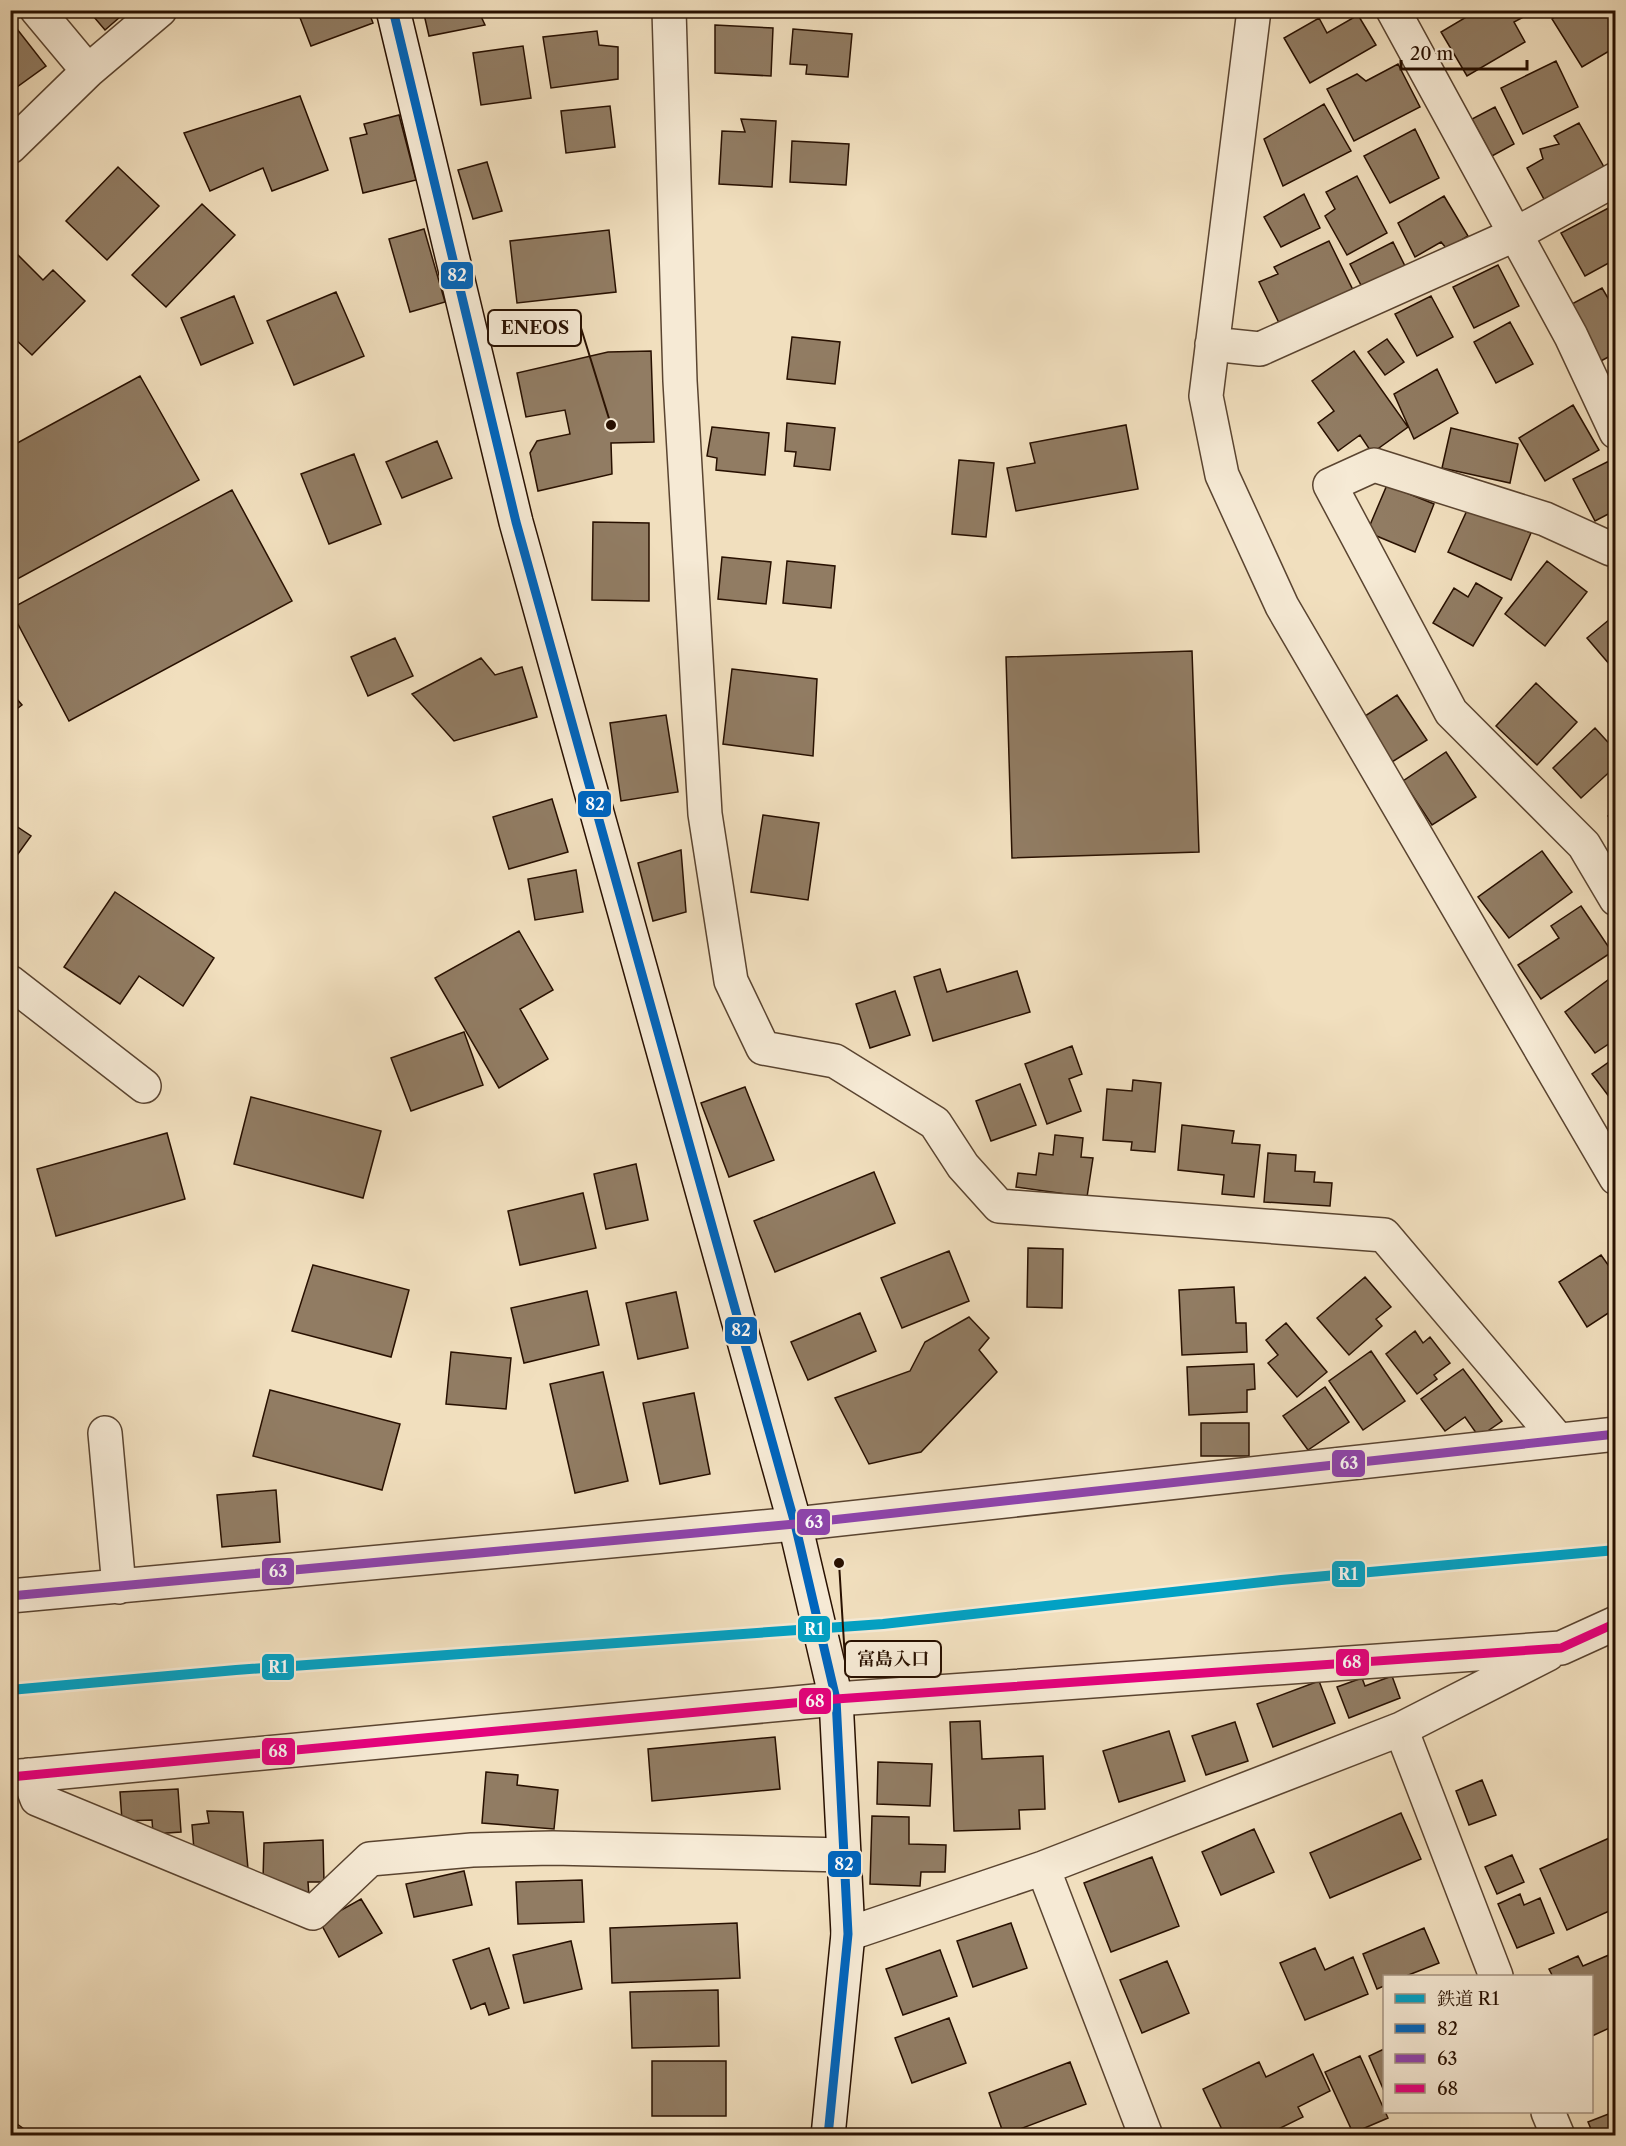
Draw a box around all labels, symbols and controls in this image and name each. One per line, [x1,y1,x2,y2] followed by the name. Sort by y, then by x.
[1401,33,1527,71] scale bar
[1410,43,1454,65] text: 20 m
[440,261,474,290] line badge: 82
[447,265,467,285] text: 82
[488,310,581,346] callout: ENEOS
[501,317,569,339] text: ENEOS
[577,790,612,818] line badge: 82
[585,794,605,814] text: 82
[724,1316,758,1345] line badge: 82
[731,1320,751,1340] text: 82
[1331,1449,1366,1478] line badge: 63
[1340,1453,1358,1473] text: 63
[796,1508,831,1536] line badge: 63
[805,1512,823,1532] text: 63
[261,1557,295,1586] line badge: 63
[1331,1560,1366,1588] line badge: R1
[269,1561,287,1581] text: 63
[1338,1564,1359,1584] text: R1
[797,1615,831,1643] line badge: R1
[804,1619,825,1639] text: R1
[845,1641,941,1677] callout: 富島入口
[857,1648,929,1670] text: 富島入口
[1335,1648,1370,1677] line badge: 68
[1342,1652,1362,1672] text: 68
[261,1653,295,1681] line badge: R1
[268,1657,289,1677] text: R1
[798,1687,832,1715] line badge: 68
[805,1691,825,1711] text: 68
[261,1737,296,1766] line badge: 68
[268,1741,288,1761] text: 68
[827,1850,862,1878] line badge: 82
[834,1854,854,1874] text: 82
[1383,1975,1593,2113] legend
[1437,1988,1500,2010] text: 鉄道 R1
[1437,2018,1458,2040] text: 82
[1437,2048,1457,2070] text: 63
[1437,2078,1458,2100] text: 68

